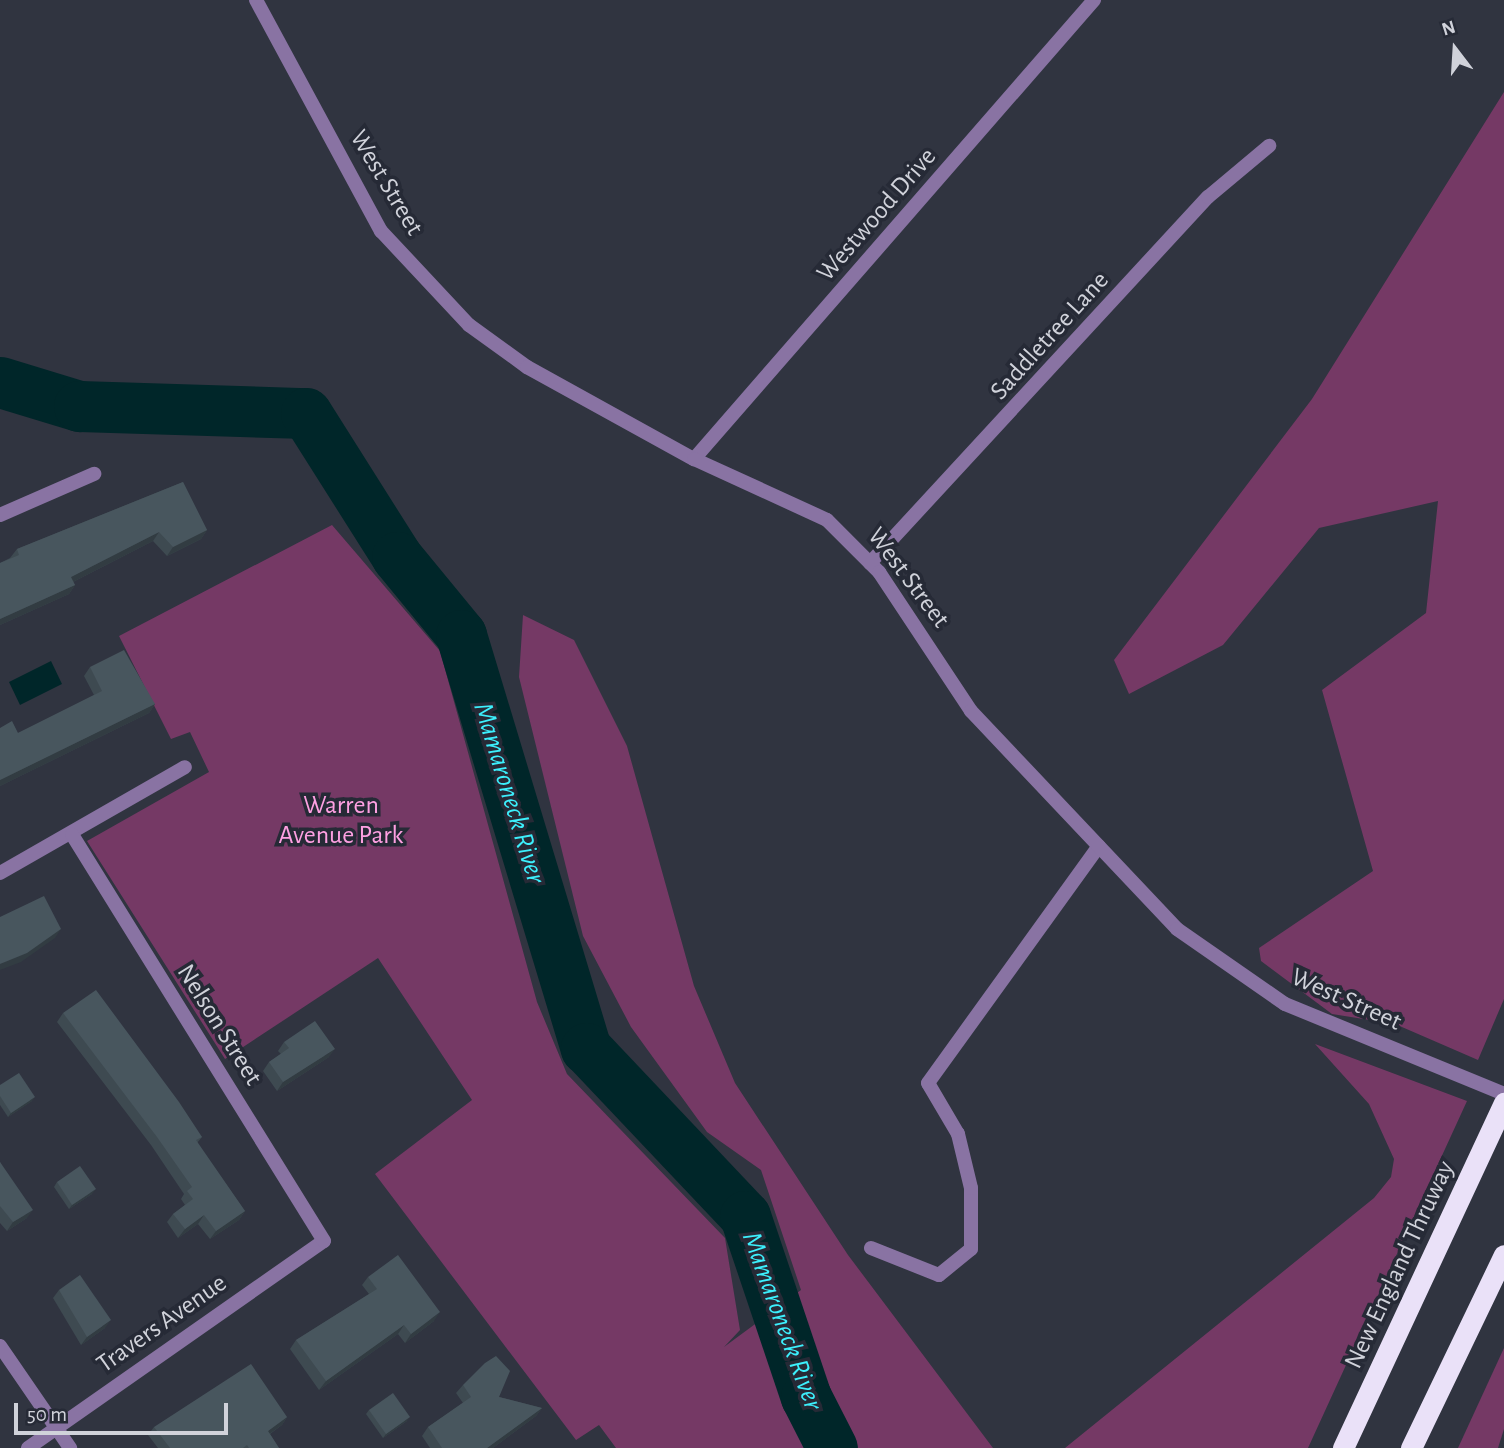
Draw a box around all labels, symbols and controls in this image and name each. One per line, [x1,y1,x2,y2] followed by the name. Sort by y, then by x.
[1420,14,1490,84] north arrow
[1440,17,1458,39] text: N
[342,125,430,241] street label: West Street
[811,142,943,288] street label: Westwood Drive
[984,265,1116,407] street label: Saddletree Lane
[860,522,956,634] street label: West Street
[466,698,552,888] water label: Mamaroneck River
[279,790,403,852] park label: Warren Avenue Park
[170,959,268,1091] street label: Nelson Street
[1286,962,1406,1038] street label: West Street
[1338,1156,1462,1374] street label: New England Thruway
[734,1227,830,1415] water label: Mamaroneck River
[91,1268,233,1380] street label: Travers Avenue
[18,1388,231,1432] scale bar
[27,1404,67,1425] text: 50 m

